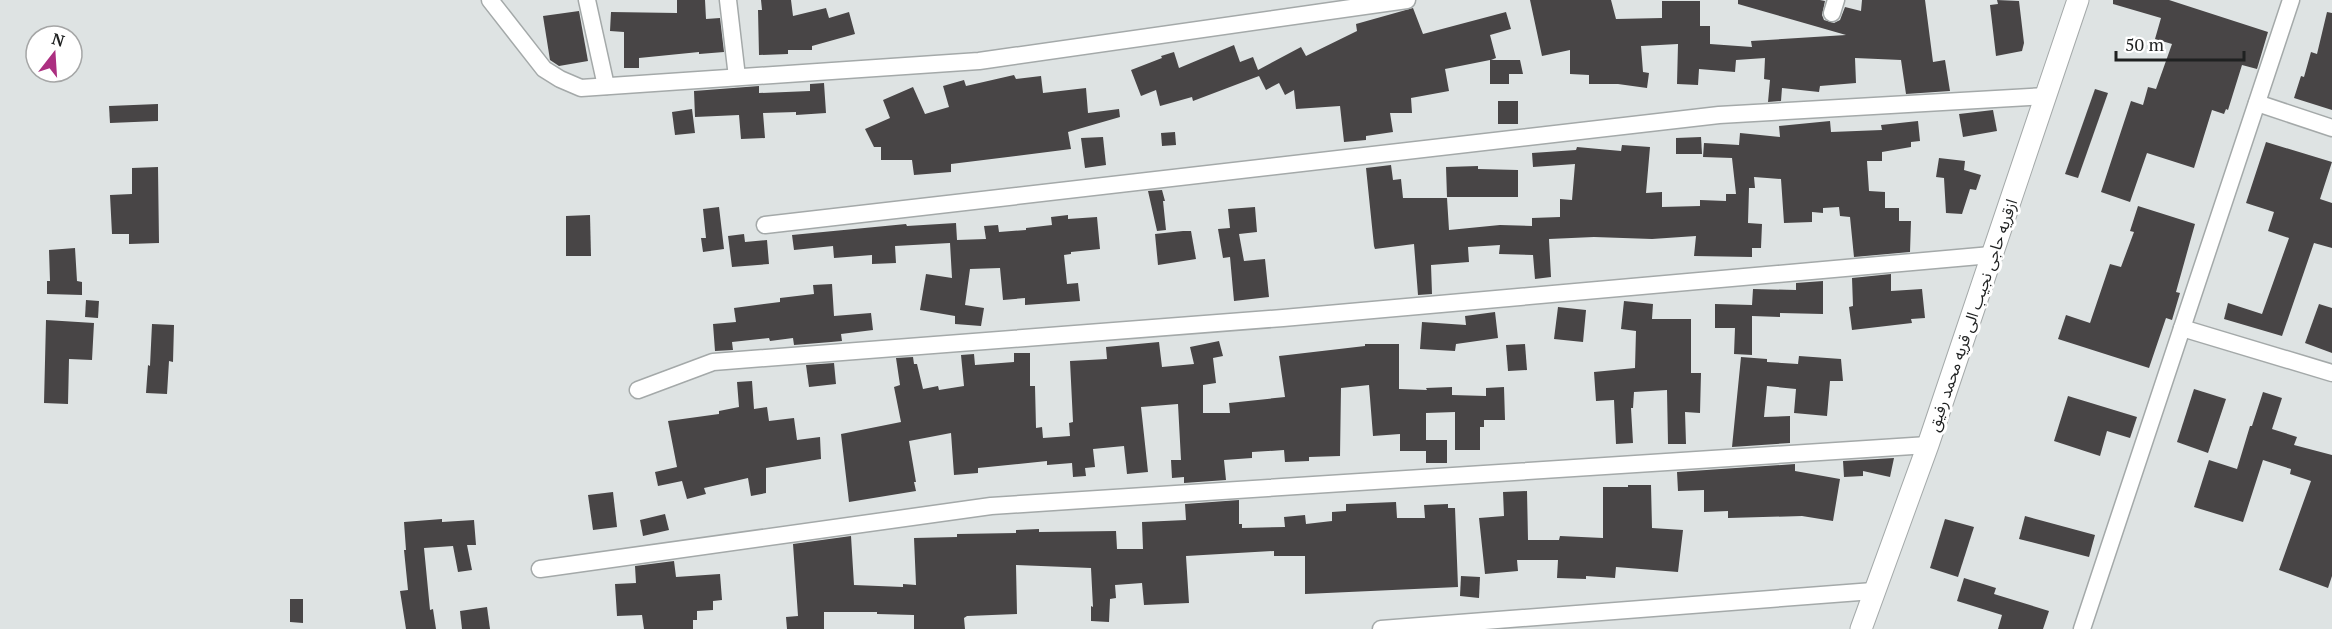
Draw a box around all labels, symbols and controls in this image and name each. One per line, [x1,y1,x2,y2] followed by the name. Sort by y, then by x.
[24,24,84,84] north arrow
[2116,24,2244,62] scale bar
[49,27,67,52] text: N
[2125,32,2165,56] text: 50 m
[1922,196,2022,434] street label: ازقریه حاجی نجیب الی قریه محمد رفیق

